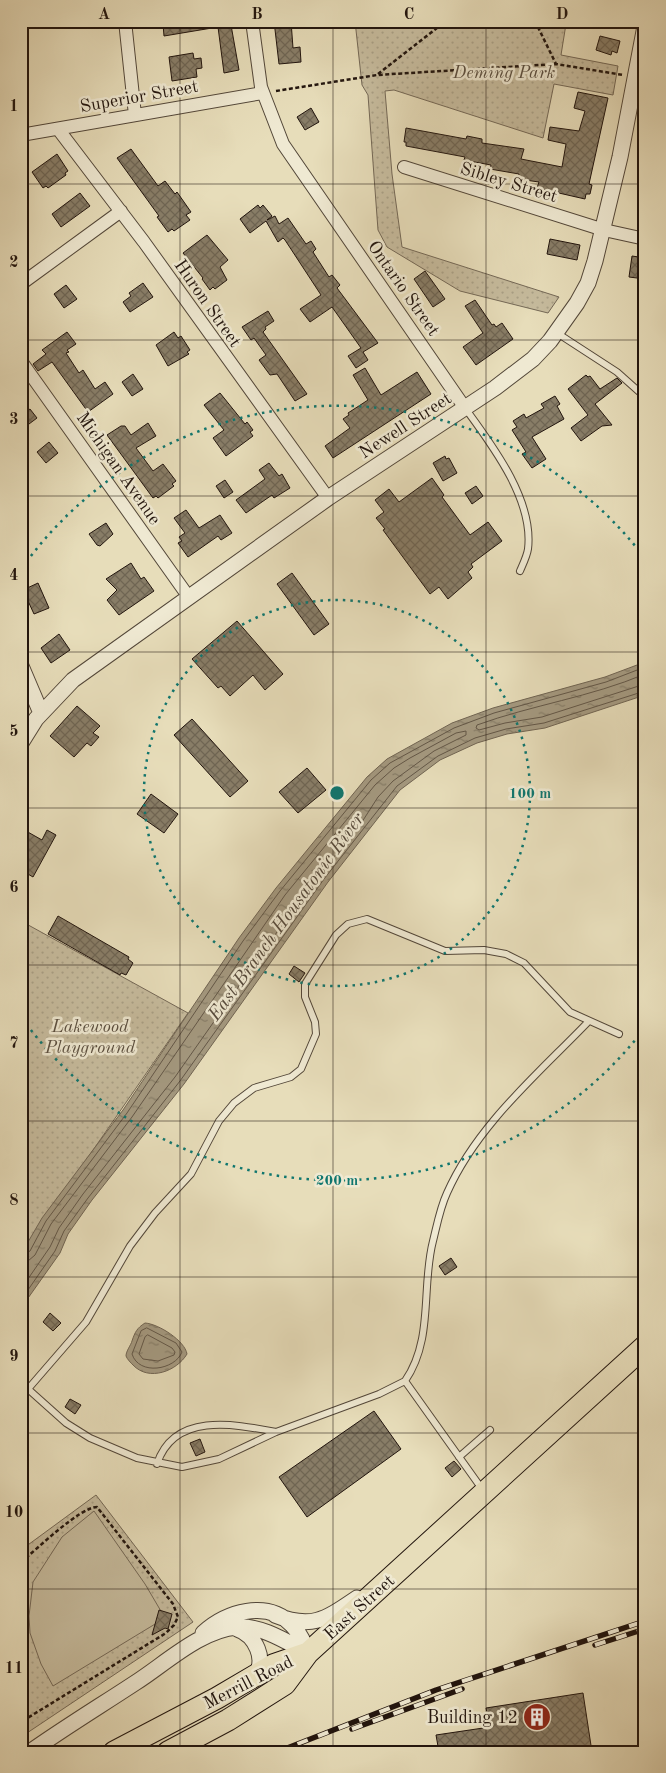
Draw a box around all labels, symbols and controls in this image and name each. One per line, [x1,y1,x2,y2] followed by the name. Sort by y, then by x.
[98,7,110,23] text: A
[251,7,263,23] text: B
[404,7,414,23] text: C
[556,7,568,23] text: D
[452,64,555,82] park label: Deming Park
[79,78,200,116] street label: Superior Street
[9,99,19,115] text: 1
[458,160,559,206] street label: Sibley Street
[364,238,443,339] street label: Ontario Street
[9,255,19,271] text: 2
[170,256,244,351] street label: Huron Street
[356,389,455,462] street label: Newell Street
[73,409,164,528] street label: Michigan Avenue
[9,412,19,428] text: 3
[9,568,19,584] text: 4
[9,724,19,740] text: 5
[328,784,346,802] centre of rings
[509,787,551,802] text: 100 m
[205,809,369,1026] water label: East Branch Housatonic River
[9,880,19,896] text: 6
[44,1018,136,1057] park label: Lakewood Playground
[9,1036,19,1052] text: 7
[316,1174,358,1189] text: 200 m
[9,1193,19,1209] text: 8
[9,1349,19,1365] text: 9
[5,1505,23,1521] text: 10
[321,1572,398,1644] street label: East Street
[201,1653,296,1713] street label: Merrill Road
[5,1661,23,1677] text: 11
[522,1702,552,1732] building icon: Building 12
[427,1709,518,1727] place label: Building 12

